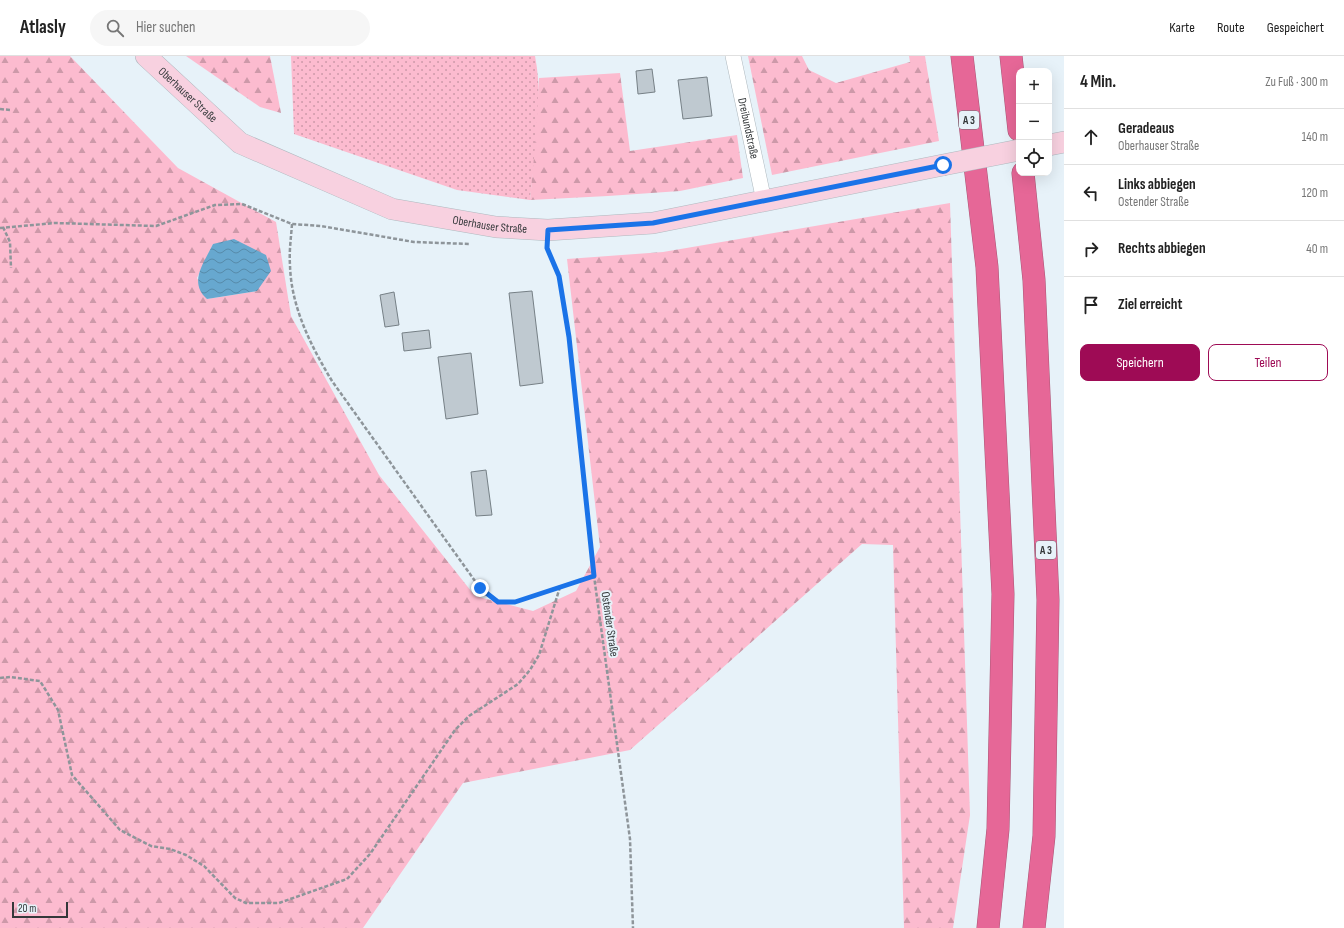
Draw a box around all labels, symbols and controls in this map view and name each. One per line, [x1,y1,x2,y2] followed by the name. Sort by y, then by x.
[90,10,370,46] search box
[20,16,66,39] text: Atlasly
[104,17,126,39] icon: search
[136,18,196,37] text: Hier suchen
[1169,19,1195,36] text: Karte
[1217,19,1245,36] text: Route
[1267,19,1324,36] text: Gespeichert
[155,64,220,126] street label: Oberhauser Straße
[1016,68,1052,176] map controls
[1016,68,1052,104] button: +
[1080,72,1116,92] text: 4 Min.
[1265,74,1328,90] text: Zu Fuß · 300 m
[734,97,762,161] street label: Dreibundstraße
[1016,104,1052,140] button: −
[959,111,979,129] road number: A 3
[1118,119,1174,138] text: Geradeaus
[1080,126,1102,148] icon: ahead
[1302,129,1328,145] text: 140 m
[1118,138,1199,154] text: Oberhauser Straße
[1016,140,1052,176] button: locate
[934,156,952,174] route start
[1118,175,1196,194] text: Links abbiegen
[1080,182,1102,204] icon: left
[1302,185,1328,201] text: 120 m
[1118,194,1189,210] text: Ostender Straße
[451,213,528,237] street label: Oberhauser Straße
[1080,238,1102,260] icon: right
[1118,239,1206,258] text: Rechts abbiegen
[1306,241,1328,257] text: 40 m
[1080,294,1102,316] icon: arrive
[1118,295,1182,314] text: Ziel erreicht
[1080,344,1200,381] button: Speichern
[1208,344,1328,381] button: Teilen
[1036,541,1056,559] road number: A 3
[471,579,489,597] route end
[598,591,622,658] street label: Ostender Straße
[12,900,68,919] scale bar
[18,902,36,915] text: 20 m

